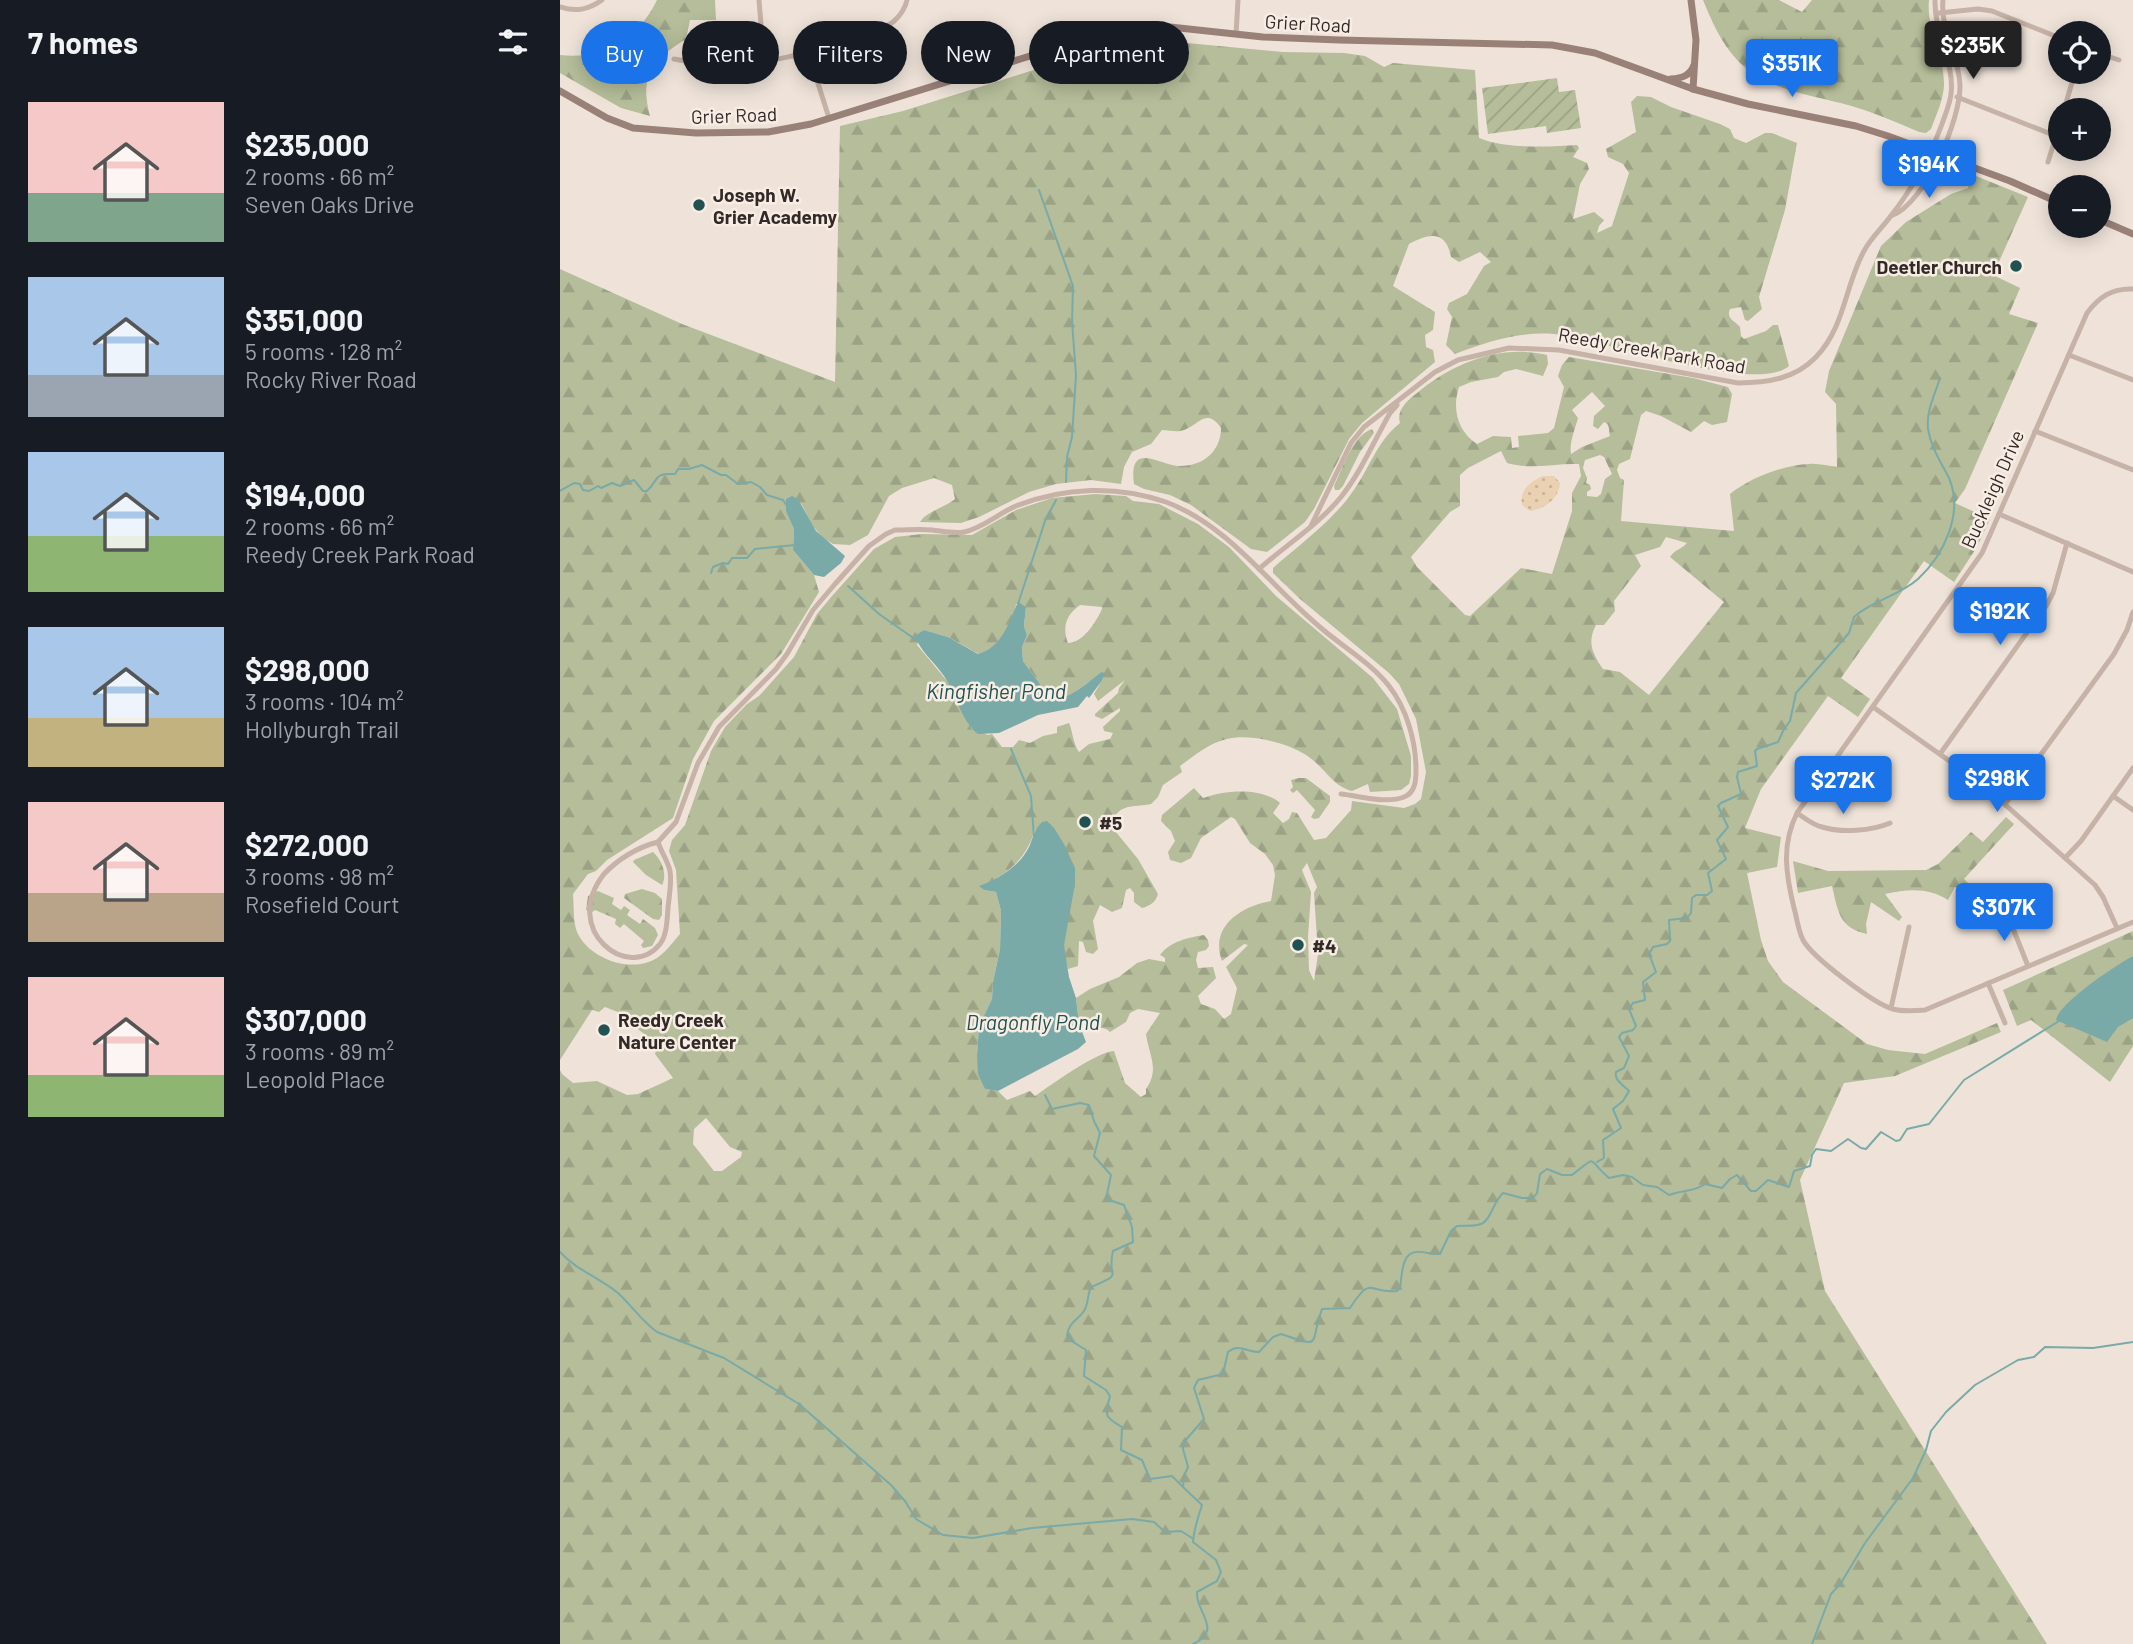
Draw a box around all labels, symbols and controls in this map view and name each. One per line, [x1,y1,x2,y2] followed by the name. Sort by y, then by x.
[1264,9,1352,37] street label: Grier Road
[581,21,668,84] chip: Buy
[682,21,779,84] chip: Rent
[793,21,907,84] chip: Filters
[921,21,1015,84] chip: New
[1029,21,1189,84] chip: Apartment
[2048,21,2111,238] map controls
[2048,21,2111,84] button: locate
[1924,22,2022,81] pin: $235K
[494,23,532,61] icon: filters
[28,24,138,60] text: 7 homes
[1941,30,2005,58] text: $235K
[1743,40,1841,99] pin: $351K
[1762,48,1822,76] text: $351K
[2048,98,2111,161] button: +
[690,102,778,128] street label: Grier Road
[245,126,369,162] text: $235,000
[84,130,168,214] icon: home
[1880,140,1978,200] pin: $194K
[1898,149,1960,177] text: $194K
[245,162,394,190] text: 2 rooms · 66 m²
[2048,175,2111,238] button: −
[713,183,837,228] place label: Joseph W. Grier Academy
[245,190,414,218] text: Seven Oaks Drive
[691,197,707,213] marker: Joseph W. Grier Academy
[1877,255,2002,278] place label: Deetler Church
[2008,258,2024,274] marker: Deetler Church
[245,301,363,337] text: $351,000
[84,305,168,389] icon: home
[1557,322,1747,378] street label: Reedy Creek Park Road
[245,337,402,365] text: 5 rooms · 128 m²
[245,365,417,393] text: Rocky River Road
[1956,426,2028,552] street label: Buckleigh Drive
[245,476,365,512] text: $194,000
[84,480,168,564] icon: home
[245,512,394,540] text: 2 rooms · 66 m²
[245,540,475,568] text: Reedy Creek Park Road
[1951,588,2049,647] pin: $192K
[1970,596,2030,624] text: $192K
[245,651,370,687] text: $298,000
[84,655,168,739] icon: home
[926,678,1066,703] water label: Kingfisher Pond
[245,687,404,715] text: 3 rooms · 104 m²
[245,715,399,743] text: Hollyburgh Trail
[1948,754,2046,814] pin: $298K
[1794,756,1892,816] pin: $272K
[1964,763,2030,791] text: $298K
[1811,765,1875,793] text: $272K
[1099,811,1122,834] place label: #5
[1077,814,1093,830] marker: #5
[245,826,369,862] text: $272,000
[84,830,168,914] icon: home
[245,862,394,890] text: 3 rooms · 98 m²
[1955,884,2053,943] pin: $307K
[245,890,400,918] text: Rosefield Court
[1972,892,2036,920] text: $307K
[1312,934,1337,957] place label: #4
[1290,937,1306,953] marker: #4
[245,1001,367,1037] text: $307,000
[84,1005,168,1089] icon: home
[618,1008,737,1053] place label: Reedy Creek Nature Center
[966,1009,1100,1034] water label: Dragonfly Pond
[596,1022,612,1038] marker: Reedy Creek Nature Center
[245,1037,394,1065] text: 3 rooms · 89 m²
[245,1065,385,1093] text: Leopold Place

